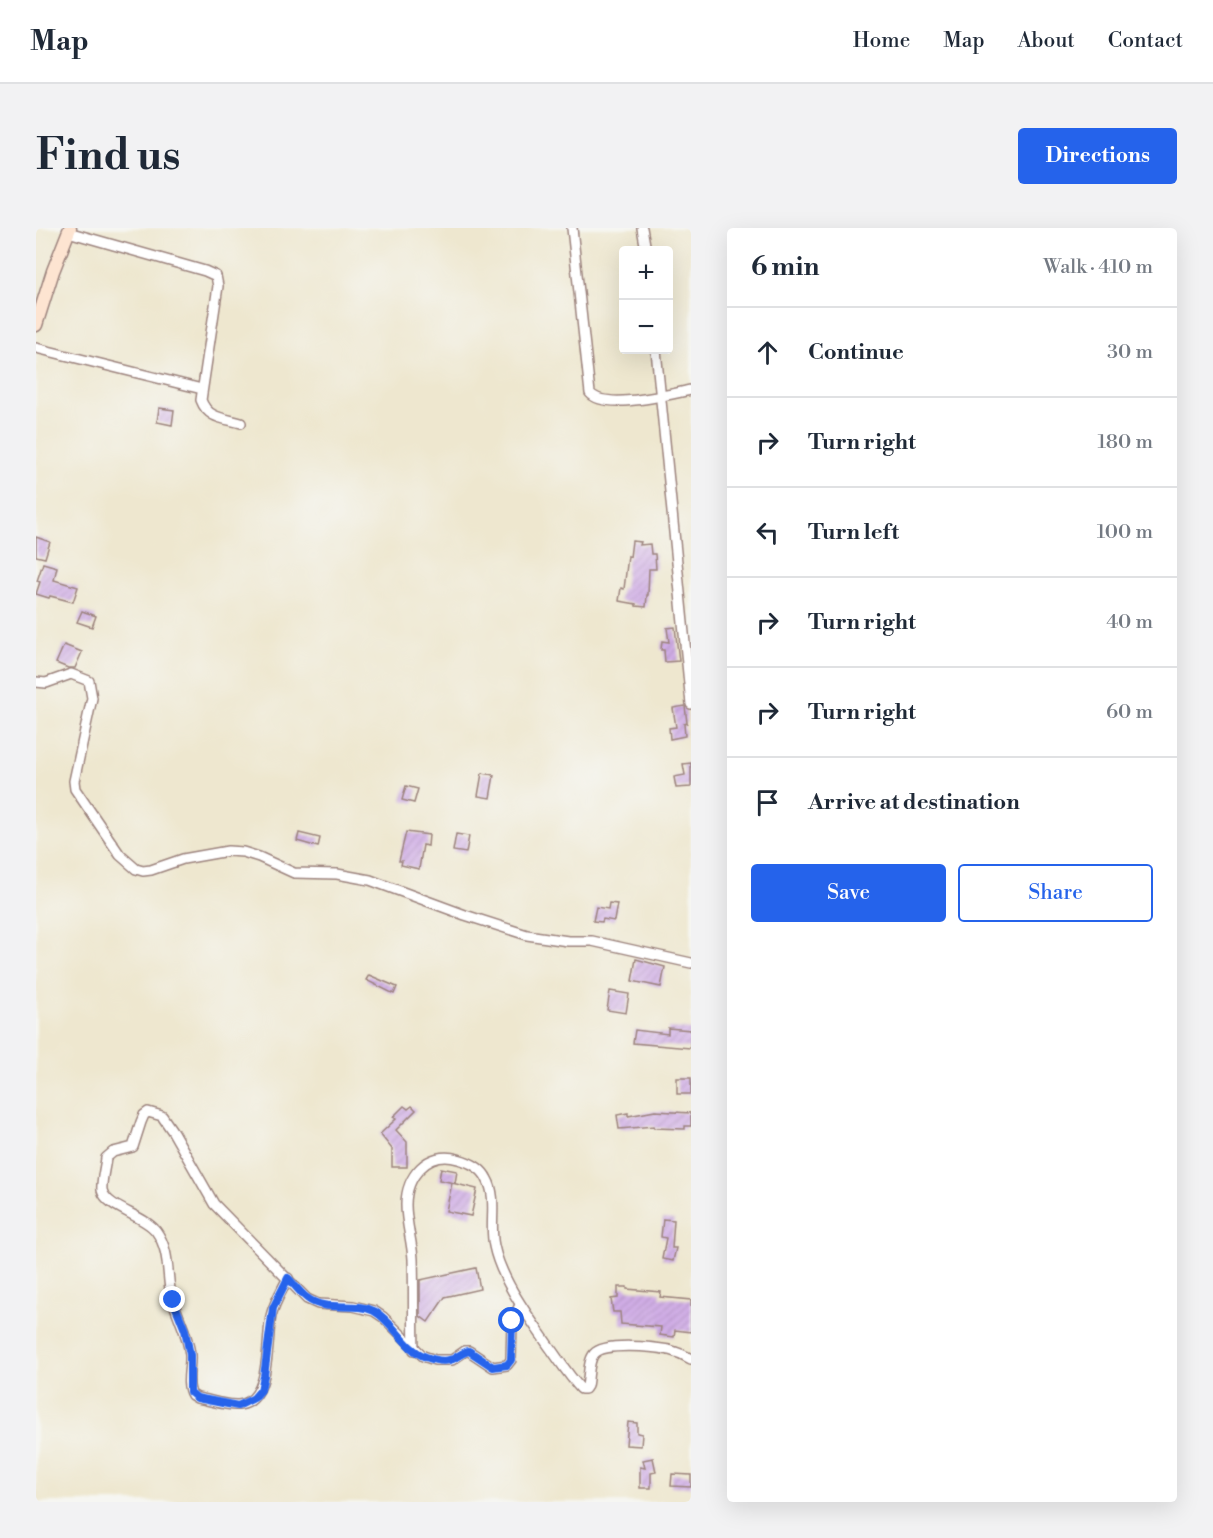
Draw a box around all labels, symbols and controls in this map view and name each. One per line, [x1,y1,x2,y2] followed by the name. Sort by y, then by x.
[30,24,89,59] text: Map
[853,28,910,54] text: Home
[943,28,985,54] text: Map
[1018,28,1075,54] text: About
[1108,28,1183,54] text: Contact
[1018,128,1177,184] button: Directions
[36,130,180,183] text: Find us
[619,246,673,354] map controls
[619,246,673,300] button: +
[751,251,819,283] text: 6 min
[1043,255,1153,280] text: Walk · 410 m
[619,300,673,354] button: −
[751,336,784,369] icon: ahead
[808,339,904,366] text: Continue
[1107,340,1153,365] text: 30 m
[751,426,784,459] icon: right
[808,429,916,456] text: Turn right
[1098,430,1153,455] text: 180 m
[751,516,784,549] icon: left
[808,519,899,546] text: Turn left
[1097,520,1153,545] text: 100 m
[751,606,784,639] icon: right
[808,609,916,636] text: Turn right
[1106,610,1153,635] text: 40 m
[751,696,784,729] icon: right
[808,699,916,726] text: Turn right
[1106,700,1153,725] text: 60 m
[751,786,784,819] icon: arrive
[808,789,1020,816] text: Arrive at destination
[751,864,946,922] button: Save
[958,864,1153,922] button: Share
[159,1286,185,1312] route end
[498,1307,524,1333] route start

